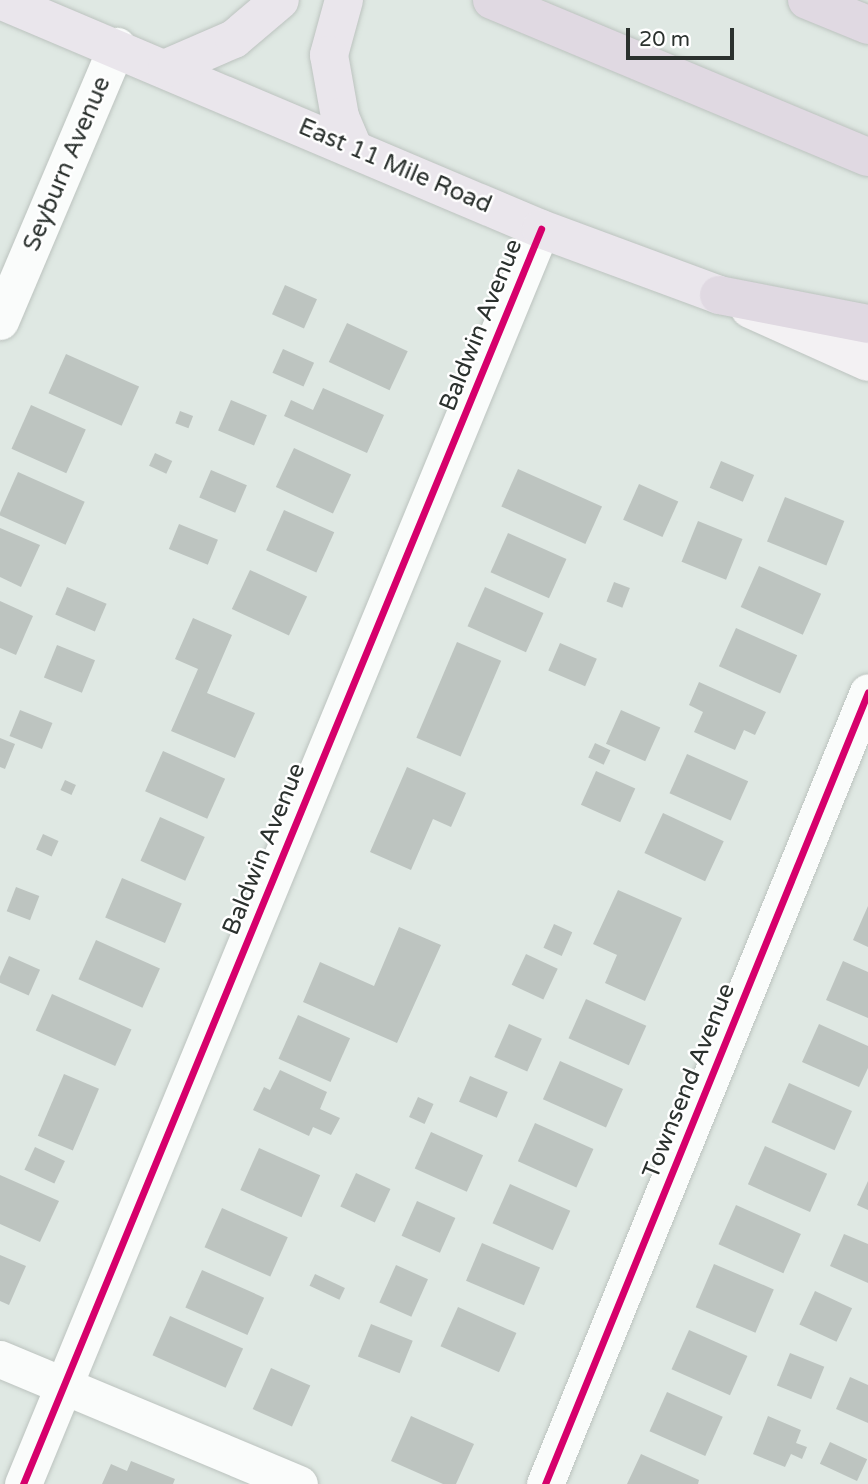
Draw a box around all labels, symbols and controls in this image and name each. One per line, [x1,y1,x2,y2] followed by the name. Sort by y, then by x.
[630,14,738,58] scale bar
[639,27,690,52] text: 20 m
[17,72,117,256] street label: Seyburn Avenue
[294,112,496,220] street label: East 11 Mile Road
[433,235,529,415] street label: Baldwin Avenue
[216,759,312,939] street label: Baldwin Avenue
[637,979,741,1183] street label: Townsend Avenue

